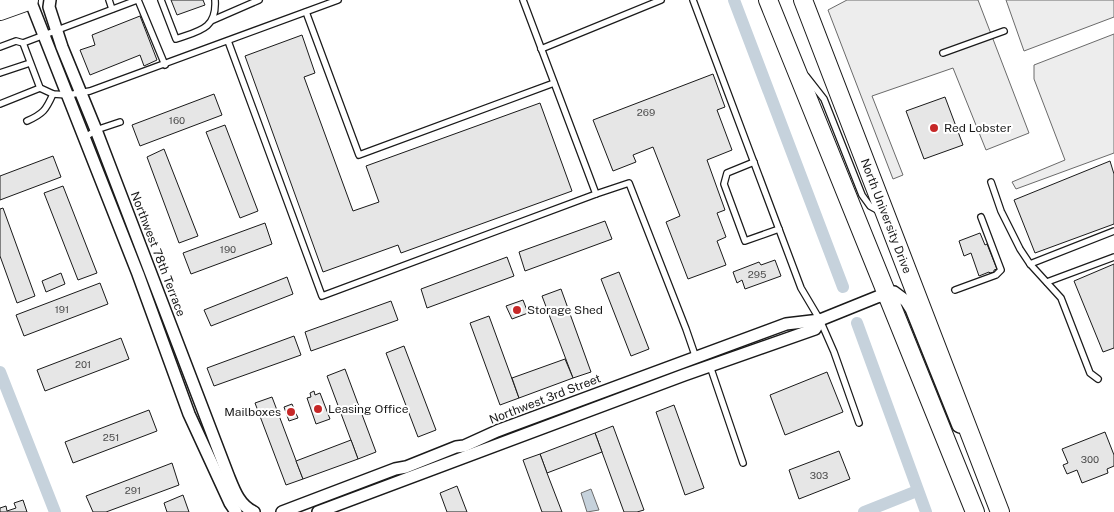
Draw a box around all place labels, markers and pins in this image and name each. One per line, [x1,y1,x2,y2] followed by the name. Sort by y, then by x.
[944,121,1012,135] place label: Red Lobster
[928,122,940,134] marker: Red Lobster
[527,303,603,317] place label: Storage Shed
[511,304,523,316] marker: Storage Shed
[328,402,409,416] place label: Leasing Office
[312,403,324,415] marker: Leasing Office
[224,405,281,419] place label: Mailboxes
[285,406,297,418] marker: Mailboxes

